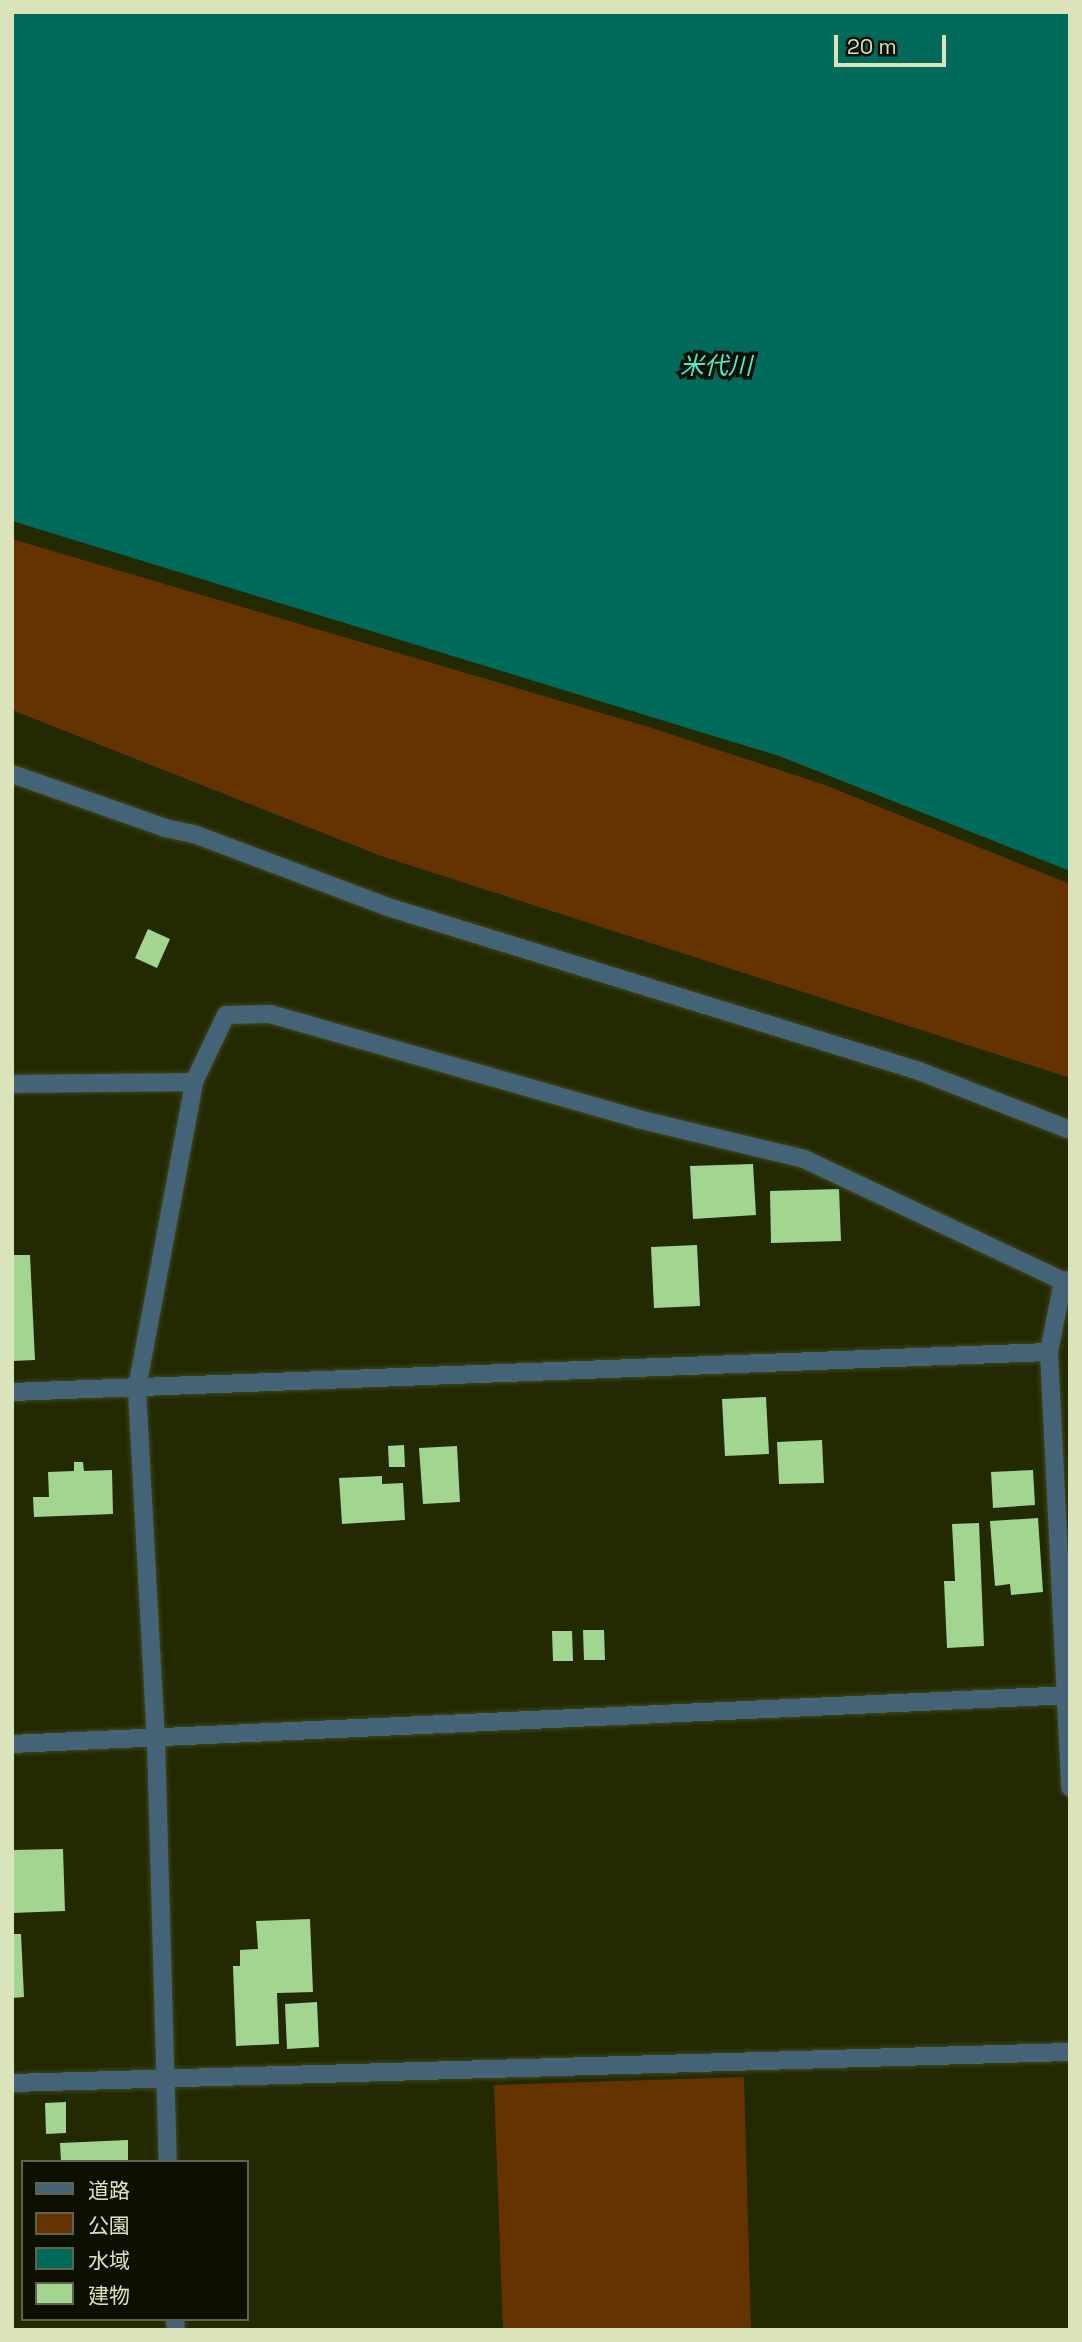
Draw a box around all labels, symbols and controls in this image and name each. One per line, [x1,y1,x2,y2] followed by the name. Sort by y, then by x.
[837,21,949,65] scale bar
[847,33,897,60] text: 20 m
[680,352,752,380] water label: 米代川
[21,2160,248,2321] legend
[88,2177,130,2204] text: 道路
[88,2212,130,2239] text: 公園
[88,2247,130,2274] text: 水域
[88,2282,130,2309] text: 建物

